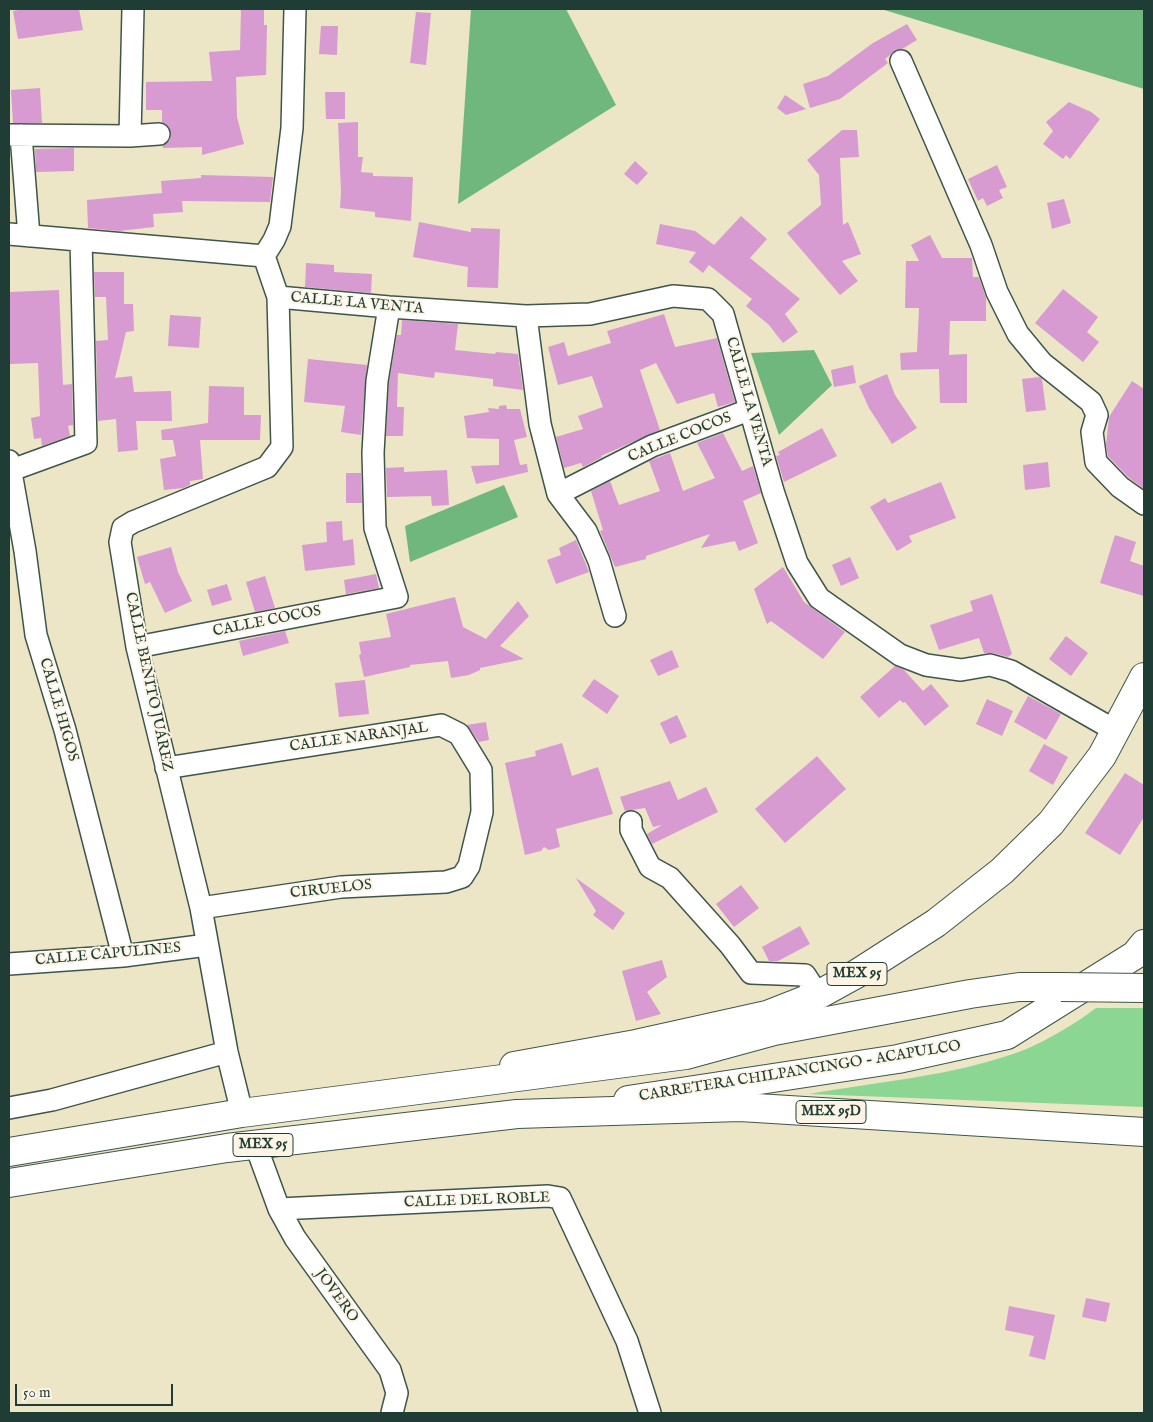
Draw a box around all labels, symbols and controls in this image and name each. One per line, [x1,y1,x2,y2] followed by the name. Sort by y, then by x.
[290,289,424,319] street label: CALLE LA VENTA
[721,335,775,469] street label: CALLE LA VENTA
[626,409,734,467] street label: CALLE COCOS
[120,591,176,773] street label: CALLE BENITO JUÁREZ
[211,603,323,641] street label: CALLE COCOS
[35,656,81,764] street label: CALLE HIGOS
[289,719,429,757] street label: CALLE NARANJAL
[289,877,373,903] street label: CIRUELOS
[34,940,182,970] street label: CALLE CAPULINES
[827,962,887,986] road number: MEX 95
[638,1038,962,1106] street label: CARRETERA CHILPANCINGO - ACAPULCO
[796,1100,866,1124] road number: MEX 95D
[233,1134,293,1156] road number: MEX 95
[404,1189,550,1213] street label: CALLE DEL ROBLE
[311,1266,361,1326] street label: JOVERO
[18,1374,175,1406] scale bar
[23,1383,51,1402] text: 50 m

